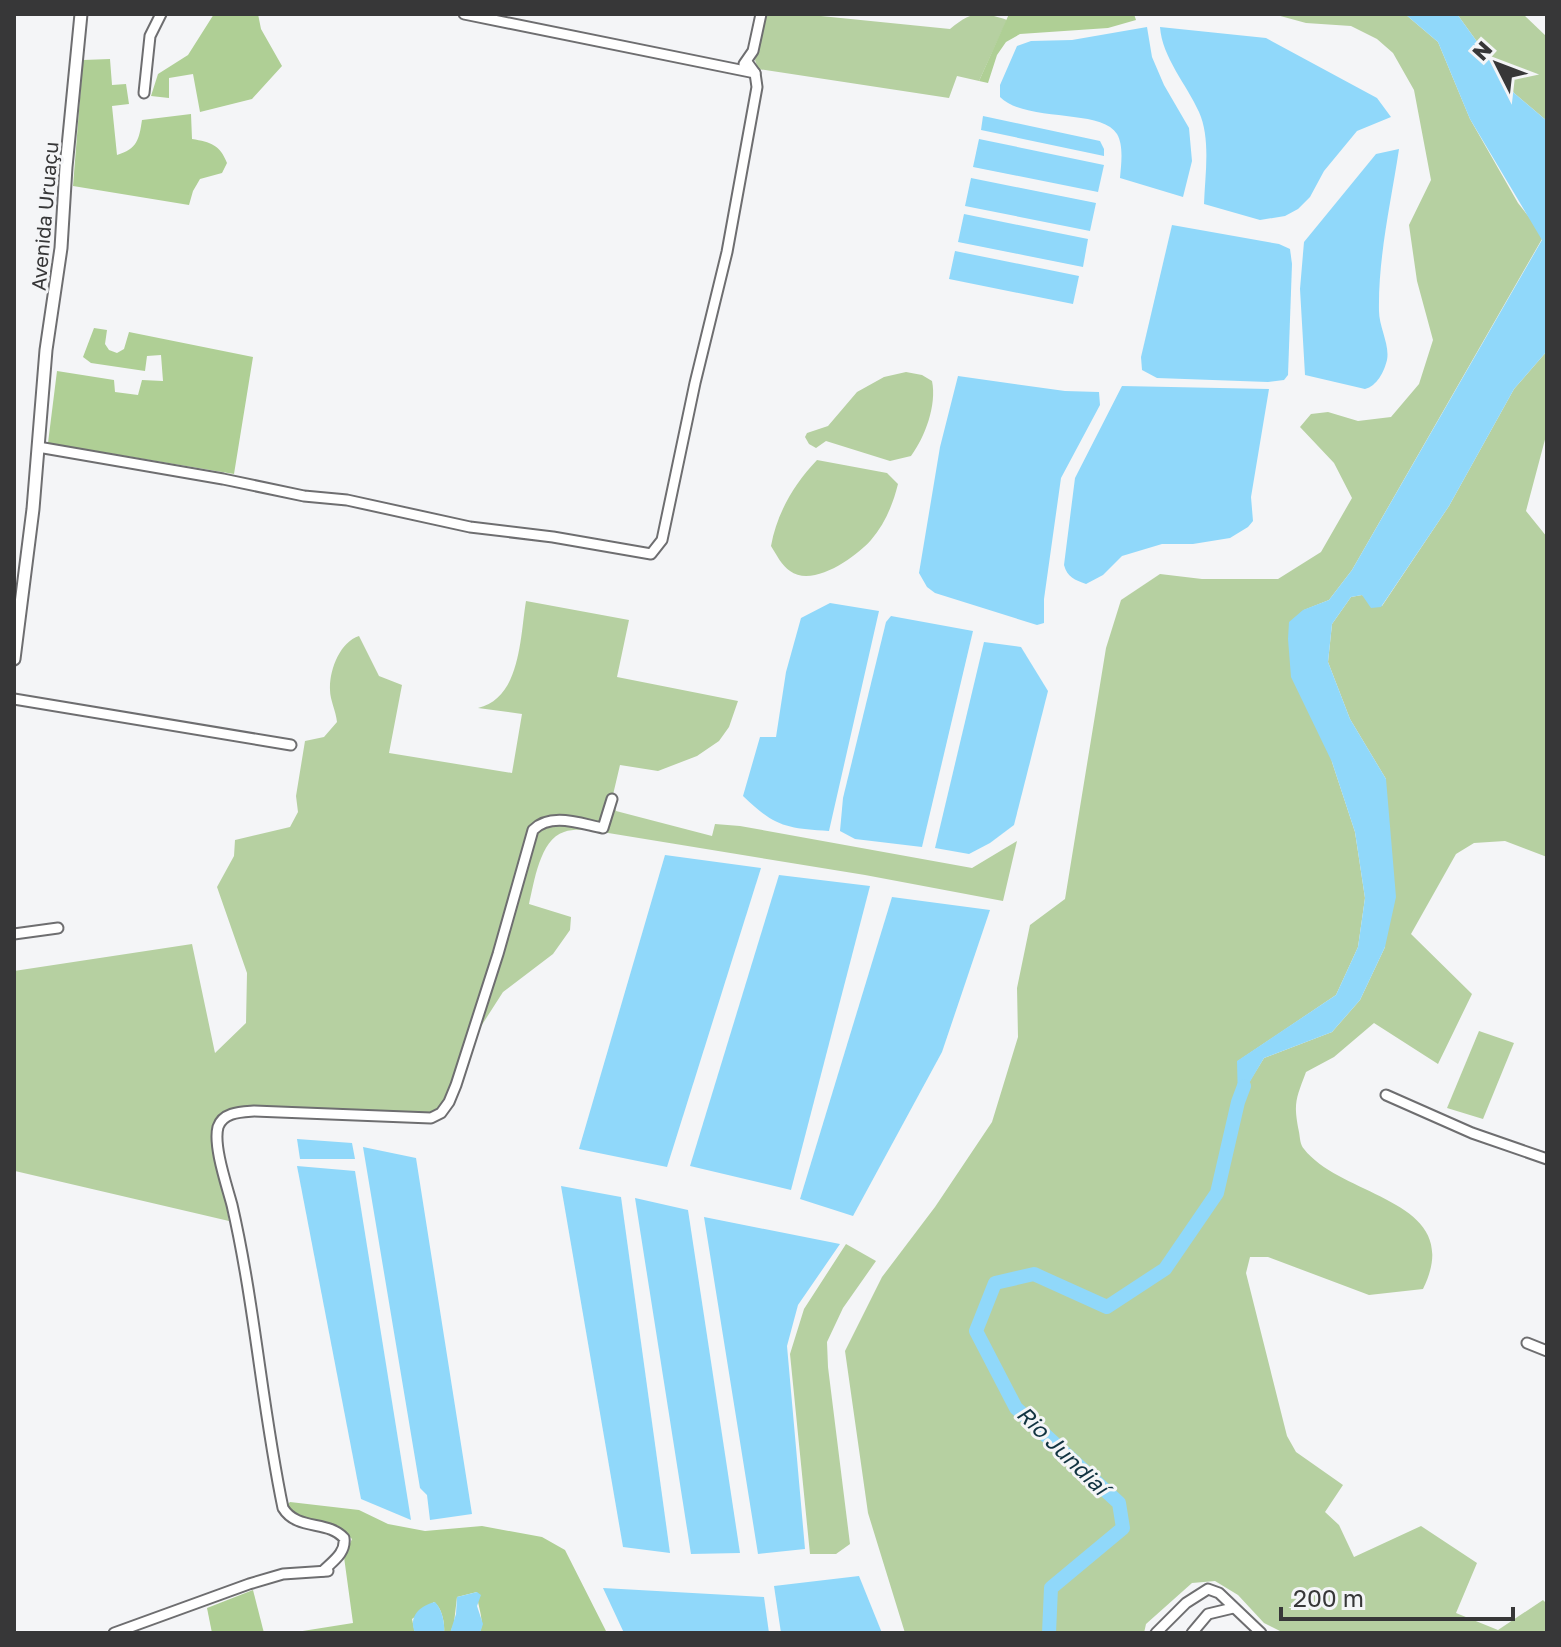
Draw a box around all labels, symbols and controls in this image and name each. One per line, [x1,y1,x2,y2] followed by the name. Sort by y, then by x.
[1457,24,1537,104] north arrow
[1466,35,1497,66] text: N
[26,140,62,292] street label: Avenida Uruaçu
[1012,1400,1119,1504] water label: Rio Jundiaí
[1281,1571,1513,1621] scale bar
[1293,1583,1364,1612] text: 200 m

